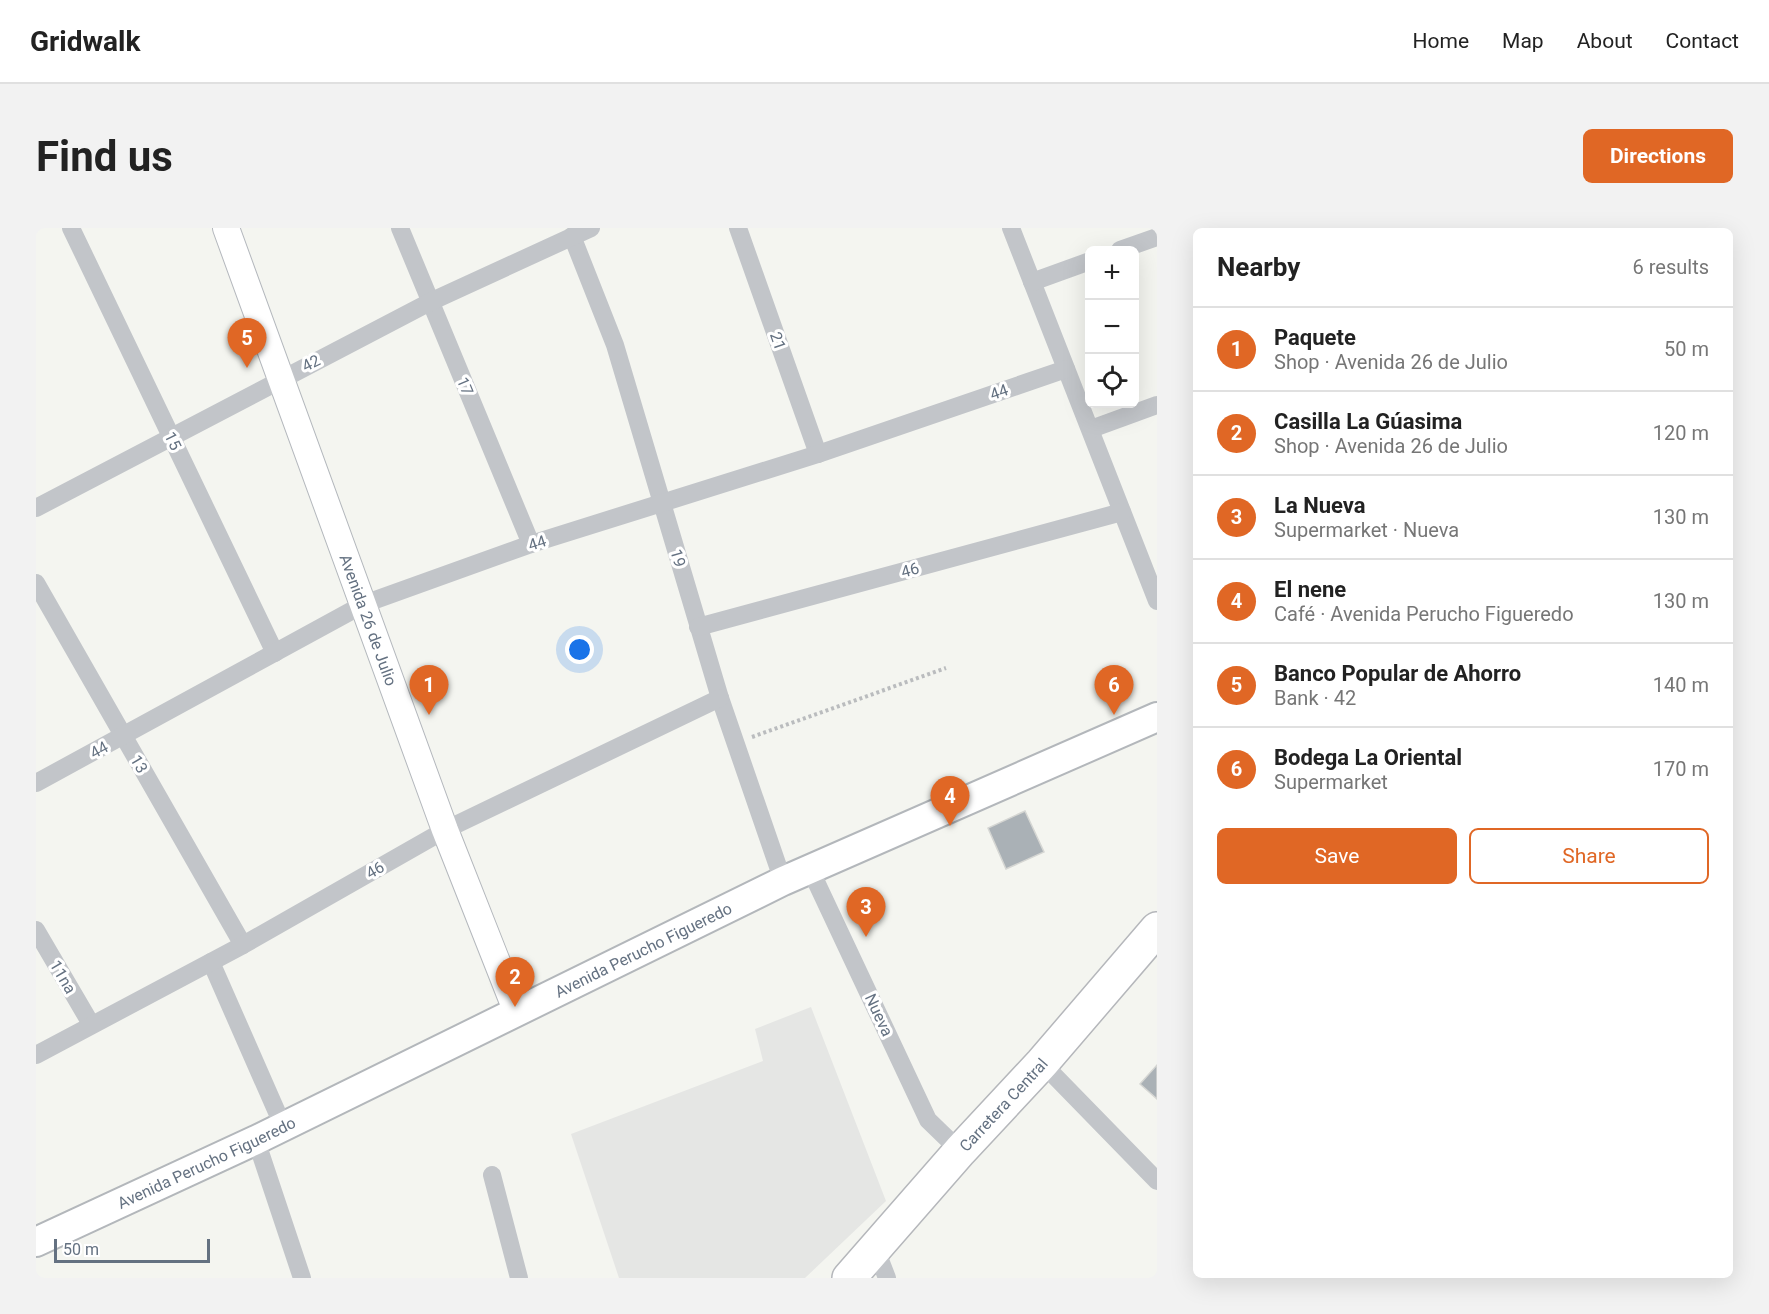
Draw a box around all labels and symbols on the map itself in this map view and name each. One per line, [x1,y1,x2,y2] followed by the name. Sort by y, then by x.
[228,318,266,368] pin: 5
[766,329,790,353] street label: 21
[299,350,323,376] street label: 42
[453,374,477,398] street label: 17
[987,380,1011,404] street label: 44
[161,429,185,453] street label: 15
[526,531,548,555] street label: 44
[666,547,690,569] street label: 19
[336,551,401,688] street label: Avenida 26 de Julio
[899,558,921,582] street label: 46
[565,635,594,664] your location
[410,666,448,715] pin: 1
[1094,666,1134,715] pin: 6
[87,737,111,763] street label: 44
[126,751,152,777] street label: 13
[930,776,970,826] pin: 4
[362,857,388,883] street label: 46
[846,888,886,937] pin: 3
[552,898,735,1001] street label: Avenida Perucho Figueredo
[46,957,80,997] street label: 11na
[496,958,534,1007] pin: 2
[861,991,897,1039] street label: Nueva
[955,1054,1051,1155] street label: Carretera Central
[114,1113,299,1212] street label: Avenida Perucho Figueredo
[54,1236,210,1264] scale bar

